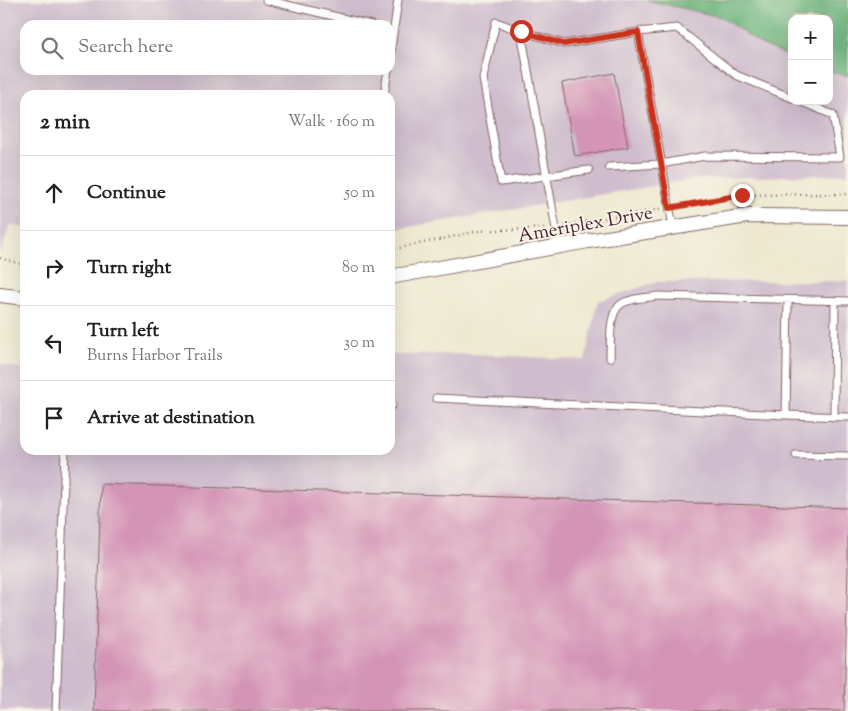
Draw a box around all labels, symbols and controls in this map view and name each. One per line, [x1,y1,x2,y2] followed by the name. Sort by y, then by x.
[788,15,833,105] map controls
[788,15,833,60] button: +
[20,20,395,75] search box
[510,20,533,43] route start
[38,34,66,62] icon: search
[78,34,173,61] text: Search here
[788,60,833,105] button: −
[40,108,90,138] text: 2 min
[288,111,375,134] text: Walk · 160 m
[40,179,68,207] icon: ahead
[87,180,166,207] text: Continue
[344,182,375,205] text: 50 m
[731,184,754,207] route end
[516,200,655,251] street label: Ameriplex Drive
[40,254,68,282] icon: right
[87,255,171,282] text: Turn right
[342,257,375,280] text: 80 m
[87,318,159,345] text: Turn left
[40,329,68,357] icon: left
[344,332,375,355] text: 30 m
[87,345,223,368] text: Burns Harbor Trails
[40,404,68,432] icon: arrive
[87,405,255,432] text: Arrive at destination

